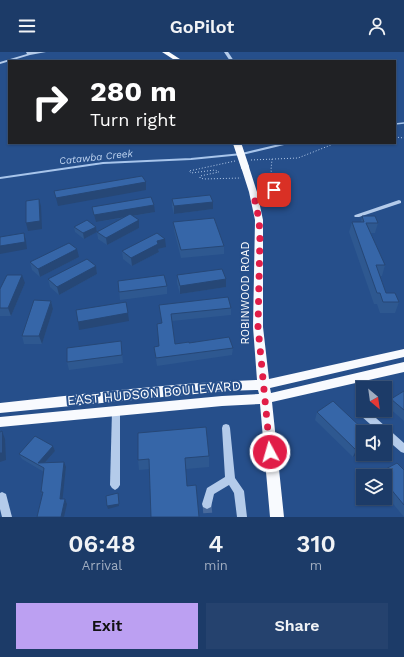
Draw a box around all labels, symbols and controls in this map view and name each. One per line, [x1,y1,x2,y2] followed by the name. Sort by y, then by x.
[16,15,38,37] icon: menu
[366,15,388,37] icon: person
[170,16,234,37] text: GoPilot
[90,75,177,108] text: 280 m
[24,76,76,128] icon: right
[90,109,176,130] text: Turn right
[59,148,134,166] water label: Catawba Creek
[257,173,291,207] pin
[263,179,285,201] icon: arrive
[239,241,252,345] street label: ROBINWOOD ROAD
[66,378,242,408] street label: EAST HUDSON BOULEVARD
[356,381,392,417] north arrow
[356,381,392,505] map controls
[356,425,392,461] button: sound
[249,431,291,473] position arrow
[356,469,392,505] button: layers
[68,530,136,558] text: 06:48
[208,530,224,558] text: 4
[296,530,336,558] text: 310
[82,558,122,573] text: Arrival
[204,558,228,573] text: min
[310,558,322,573] text: m
[16,603,198,649] button: Exit
[206,603,388,649] button: Share

